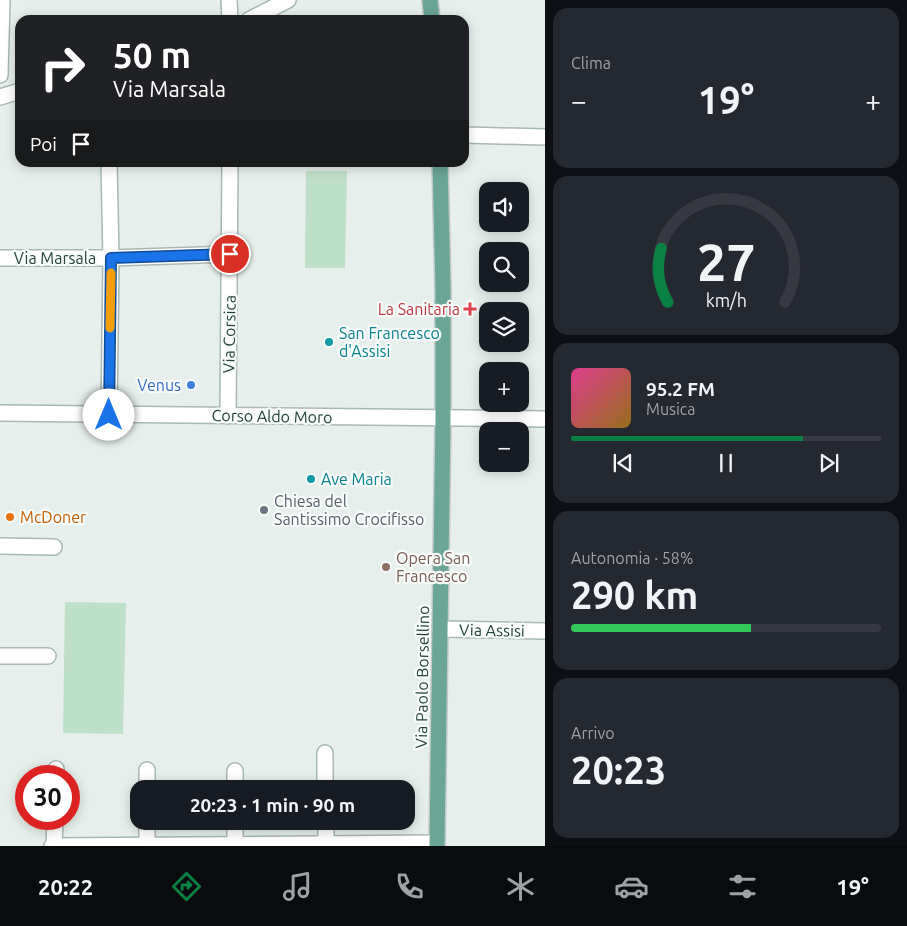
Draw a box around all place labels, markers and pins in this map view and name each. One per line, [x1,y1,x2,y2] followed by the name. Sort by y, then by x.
[209,233,251,275] pin
[378,300,460,318] place label: La Sanitaria
[464,303,476,315] marker: La Sanitaria
[339,324,440,360] place label: San Francesco d'Assisi
[323,336,335,348] marker: San Francesco d'Assisi
[137,376,181,394] place label: Venus
[185,379,197,391] marker: Venus
[321,470,392,488] place label: Ave Maria
[305,473,317,485] marker: Ave Maria
[274,492,424,528] place label: Chiesa del Santissimo Crocifisso
[258,504,270,516] marker: Chiesa del Santissimo Crocifisso
[20,508,86,526] place label: McDoner
[4,511,16,523] marker: McDoner
[396,549,470,585] place label: Opera San Francesco
[380,561,392,573] marker: Opera San Francesco

